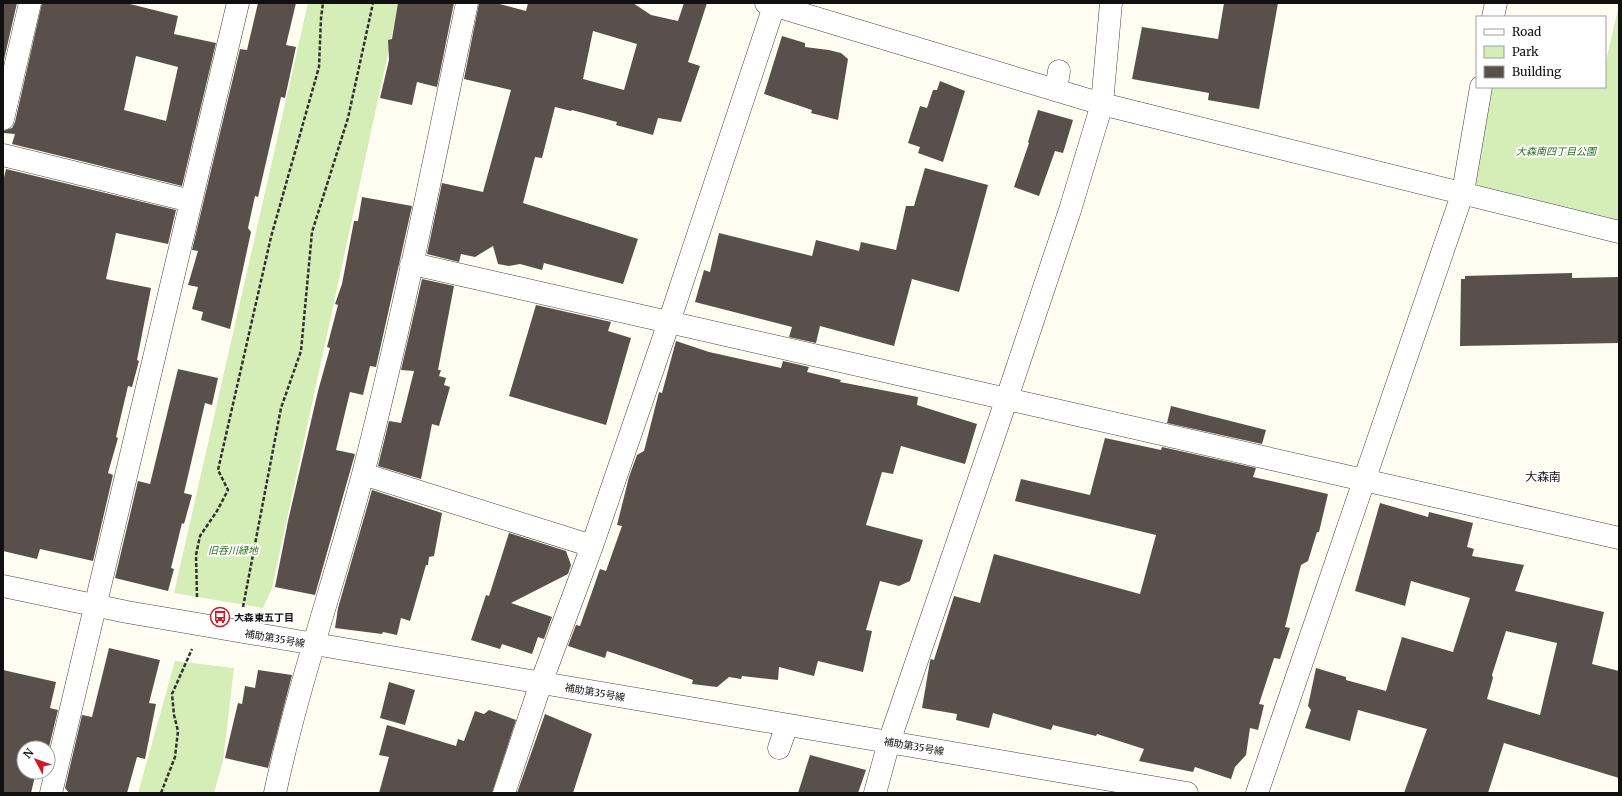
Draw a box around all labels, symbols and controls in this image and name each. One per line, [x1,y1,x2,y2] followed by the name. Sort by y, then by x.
[1476,16,1606,88] legend
[1512,24,1541,39] text: Road
[1512,44,1539,59] text: Park
[1512,64,1562,79] text: Building
[1516,145,1598,158] park label: 大森南四丁目公園
[1525,469,1561,484] district label: 大森南
[208,544,259,557] park label: 旧呑川緑地
[209,606,231,628] bus stop icon: 大森東五丁目
[234,611,294,624] place label: 大森東五丁目
[244,627,306,650] street label: 補助第35号線
[564,681,626,704] street label: 補助第35号線
[883,735,945,758] street label: 補助第35号線
[16,740,56,780] north arrow
[20,745,37,761] text: N

